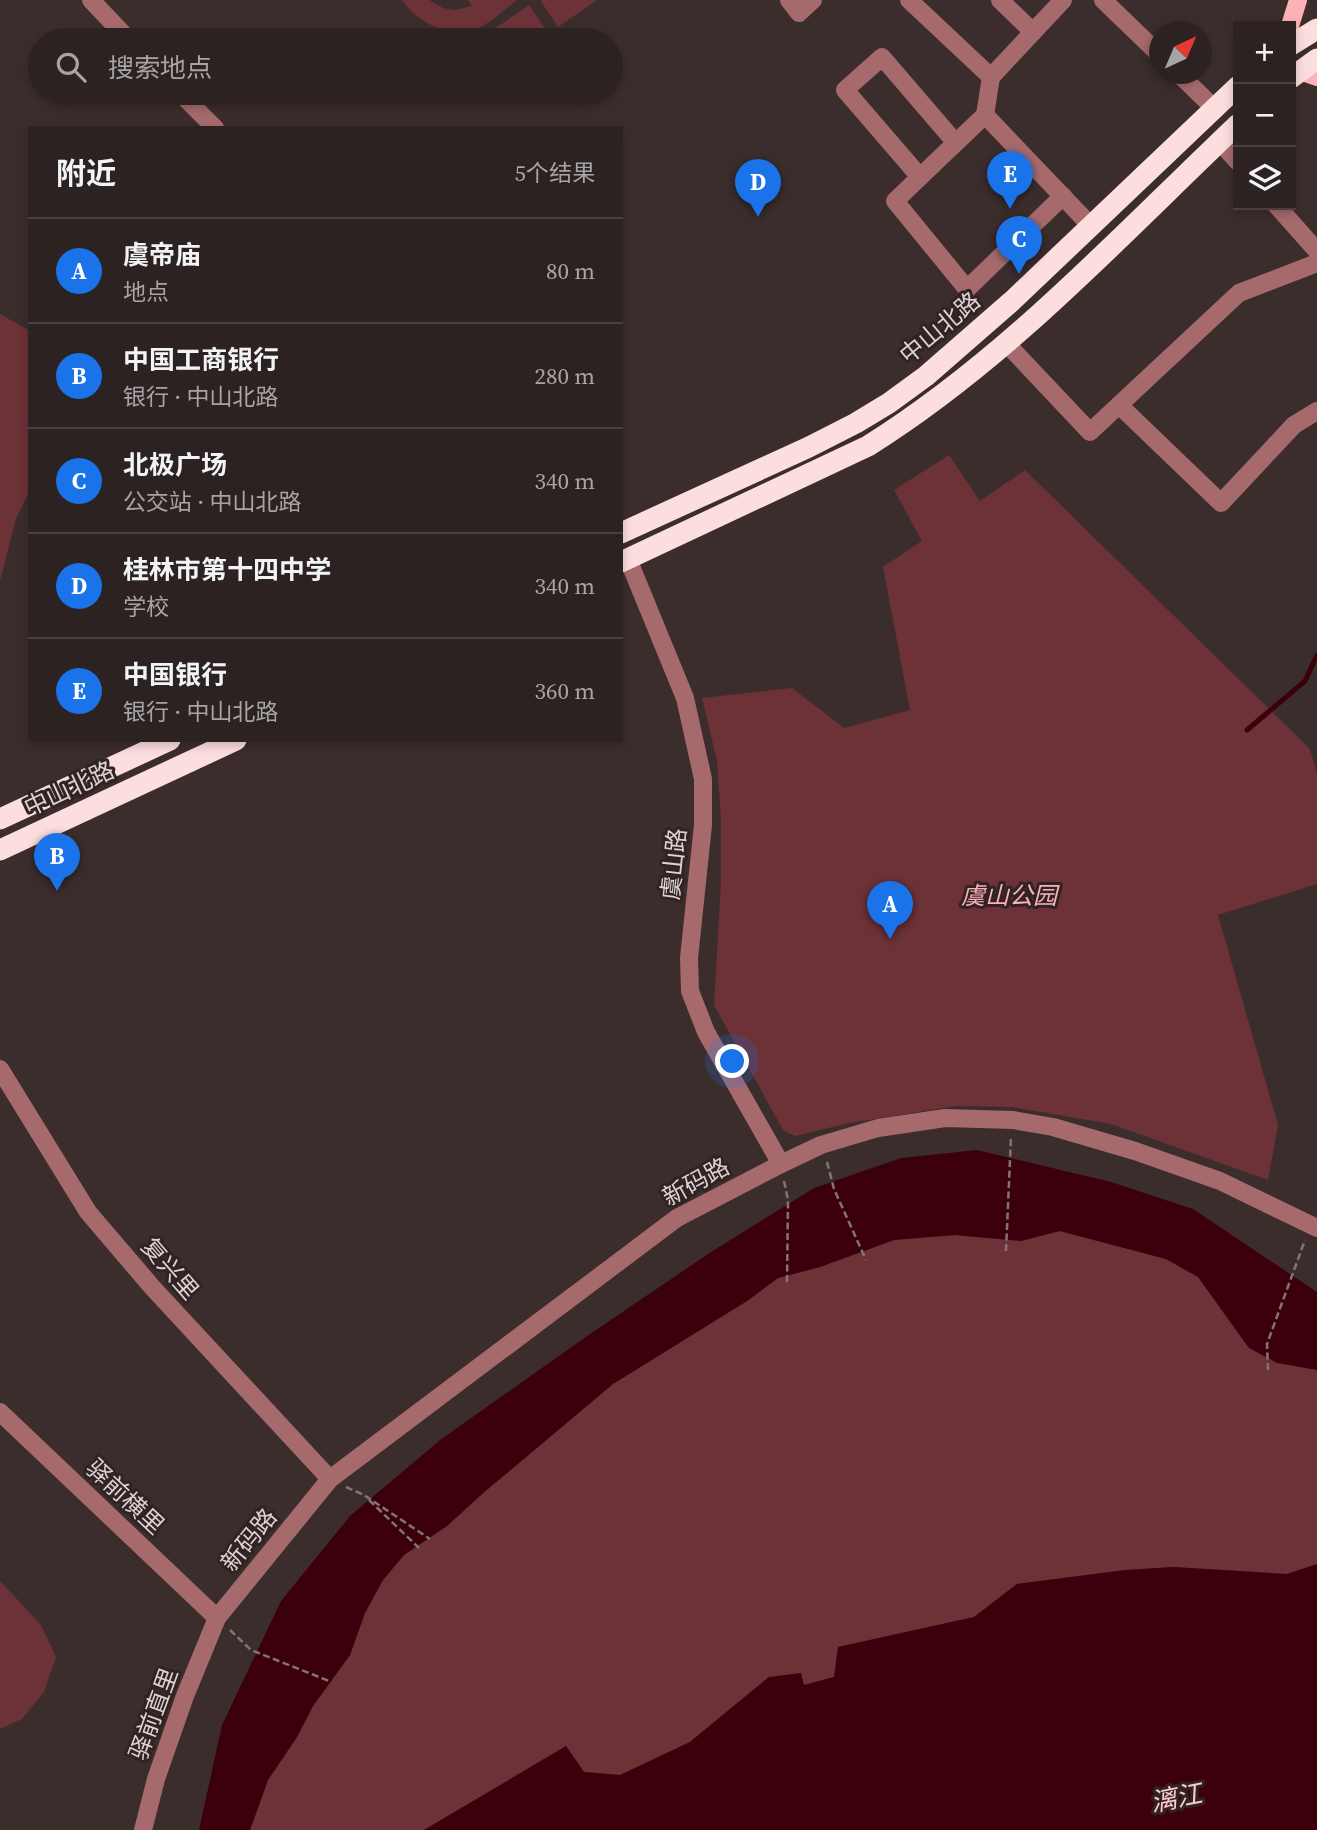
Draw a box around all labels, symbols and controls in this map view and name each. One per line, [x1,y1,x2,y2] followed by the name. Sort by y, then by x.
[1149,21,1212,84] north arrow
[1233,21,1296,210] map controls
[1233,21,1296,84] button: +
[28,28,623,105] search box
[52,48,90,86] icon: search
[108,50,212,86] text: 搜索地点
[1233,84,1296,147] button: −
[1233,147,1296,210] button: layers
[987,151,1033,209] pin: E
[56,153,116,194] text: 附近
[515,157,595,189] text: 5个结果
[735,159,781,217] pin: D
[996,216,1042,274] pin: C
[123,237,201,273] text: 虞帝庙
[71,255,87,287] text: A
[546,255,595,287] text: 80 m
[123,276,169,308] text: 地点
[892,284,987,371] street label: 中山北路
[123,342,279,378] text: 中国工商银行
[72,360,86,392] text: B
[534,360,595,392] text: 280 m
[123,381,279,413] text: 银行 · 中山北路
[123,447,227,483] text: 北极广场
[72,465,86,497] text: C
[534,465,595,497] text: 340 m
[123,486,302,518] text: 公交站 · 中山北路
[123,552,331,588] text: 桂林市第十四中学
[71,570,87,602] text: D
[534,570,595,602] text: 340 m
[123,591,169,623] text: 学校
[123,657,227,693] text: 中国银行
[72,675,86,707] text: E
[534,675,595,707] text: 360 m
[123,696,279,728] text: 银行 · 中山北路
[18,753,119,824] street label: 中山北路
[653,826,694,901] street label: 虞山路
[34,833,80,891] pin: B
[961,879,1060,912] park label: 虞山公园
[867,881,913,939] pin: A
[715,1044,749,1078] your location
[656,1150,735,1213] street label: 新码路
[134,1231,206,1307] street label: 复兴里
[79,1452,172,1541] street label: 驿前横里
[213,1501,284,1578] street label: 新码路
[122,1663,185,1765] street label: 驿前直里
[1147,1775,1208,1821] water label: 漓江

